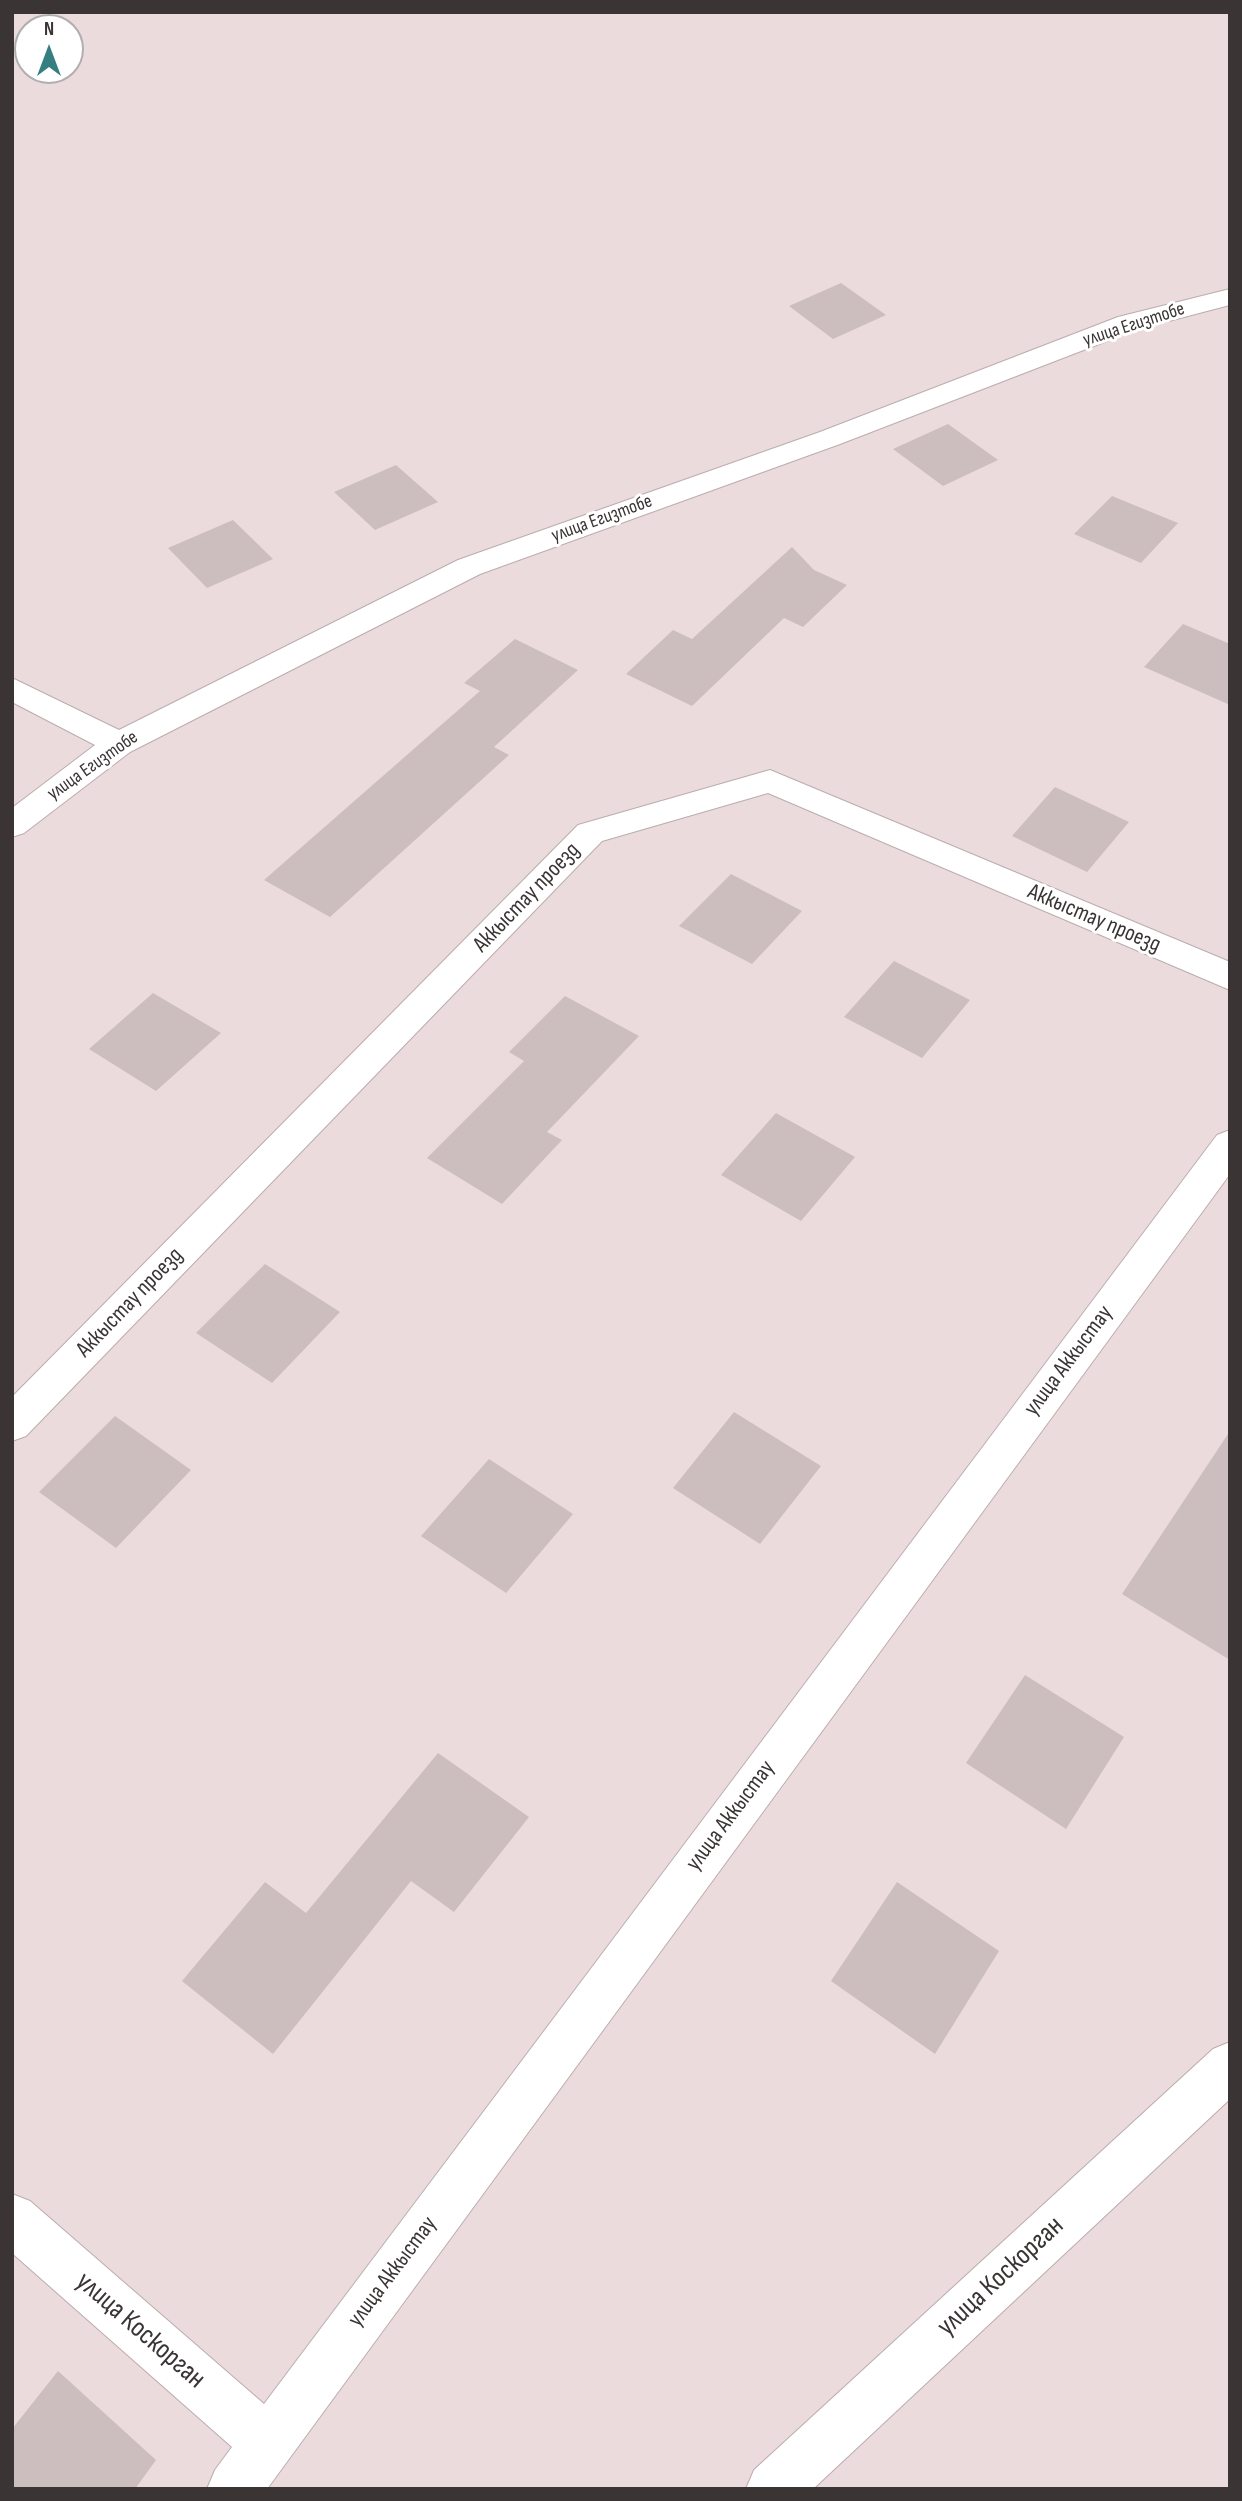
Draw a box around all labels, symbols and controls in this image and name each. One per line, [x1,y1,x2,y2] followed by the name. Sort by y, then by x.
[14,14,84,84] north arrow
[44,18,54,41] text: N
[1080,298,1188,352] street label: улица Егизтобе
[549,490,655,548] street label: улица Егизтобе
[43,726,143,806] street label: улица Егизтобе
[468,837,586,959] street label: Аккыстау проезд
[1023,879,1165,959] street label: Аккыстау проезд
[71,1242,189,1364] street label: Аккыстау проезд
[1019,1301,1119,1421] street label: улица Аккыстау
[681,1756,781,1876] street label: улица Аккыстау
[931,2210,1071,2344] street label: улица Коскорган
[343,2212,443,2332] street label: улица Аккыстау
[68,2266,212,2396] street label: улица Коскорган

